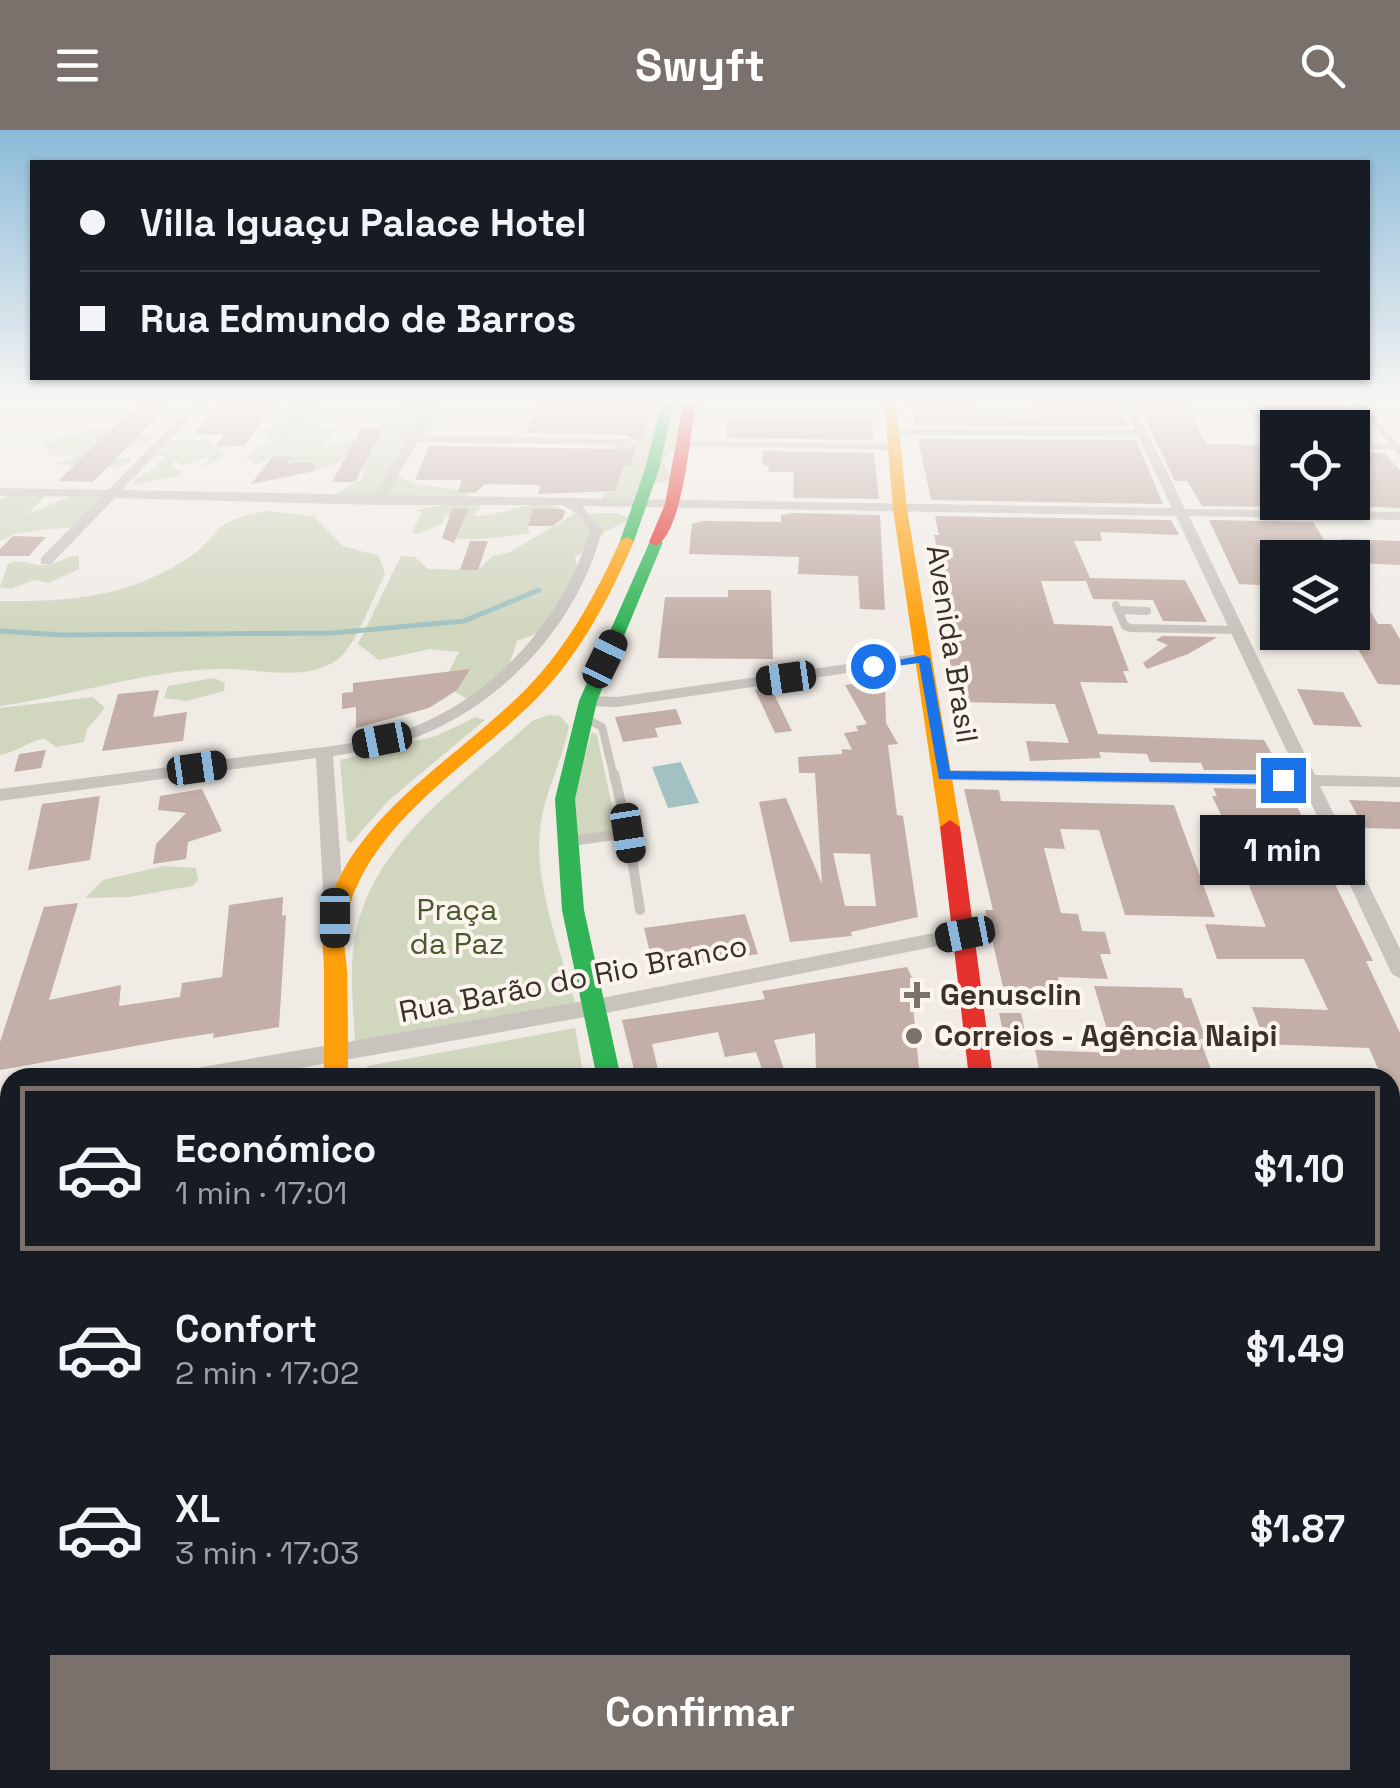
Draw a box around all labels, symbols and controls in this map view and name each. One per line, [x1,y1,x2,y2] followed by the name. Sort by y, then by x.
[635,37,765,94] text: Swyft
[50,38,105,93] icon: menu
[1295,38,1350,93] icon: search
[140,199,586,247] text: Villa Iguaçu Palace Hotel
[140,295,576,343] text: Rua Edmundo de Barros
[1260,410,1370,650] map controls
[1260,410,1370,520] button: locate
[1260,540,1370,650] button: layers
[918,542,987,746] street label: Avenida Brasil
[578,625,632,693] car
[851,644,896,689] route start
[754,659,818,697] car
[350,720,414,760] car
[165,749,229,787] car
[1261,758,1306,803] route end
[608,801,648,865] car
[1200,815,1366,885] callout: 1 min
[1243,830,1322,870] text: 1 min
[320,888,350,948] car
[410,890,504,963] park label: Praça da Paz
[933,914,997,954] car
[395,926,750,1031] street label: Rua Barão do Rio Branco
[940,975,1082,1014] place label: Genusclin
[904,982,930,1008] marker: Genusclin
[934,1016,1278,1055] place label: Correios - Agência Naipi
[903,1025,925,1047] marker: Correios - Agência Naipi
[55,1124,145,1214] icon: car
[175,1125,376,1173] text: Económico
[1254,1145,1345,1193] text: $1.10
[175,1173,347,1213] text: 1 min · 17:01
[55,1304,145,1394] icon: car
[175,1305,317,1353] text: Confort
[1246,1325,1345,1373] text: $1.49
[175,1353,359,1393] text: 2 min · 17:02
[55,1484,145,1574] icon: car
[175,1485,220,1533] text: XL
[1250,1505,1345,1553] text: $1.87
[175,1533,359,1573] text: 3 min · 17:03
[50,1655,1350,1770] button: Confirmar

